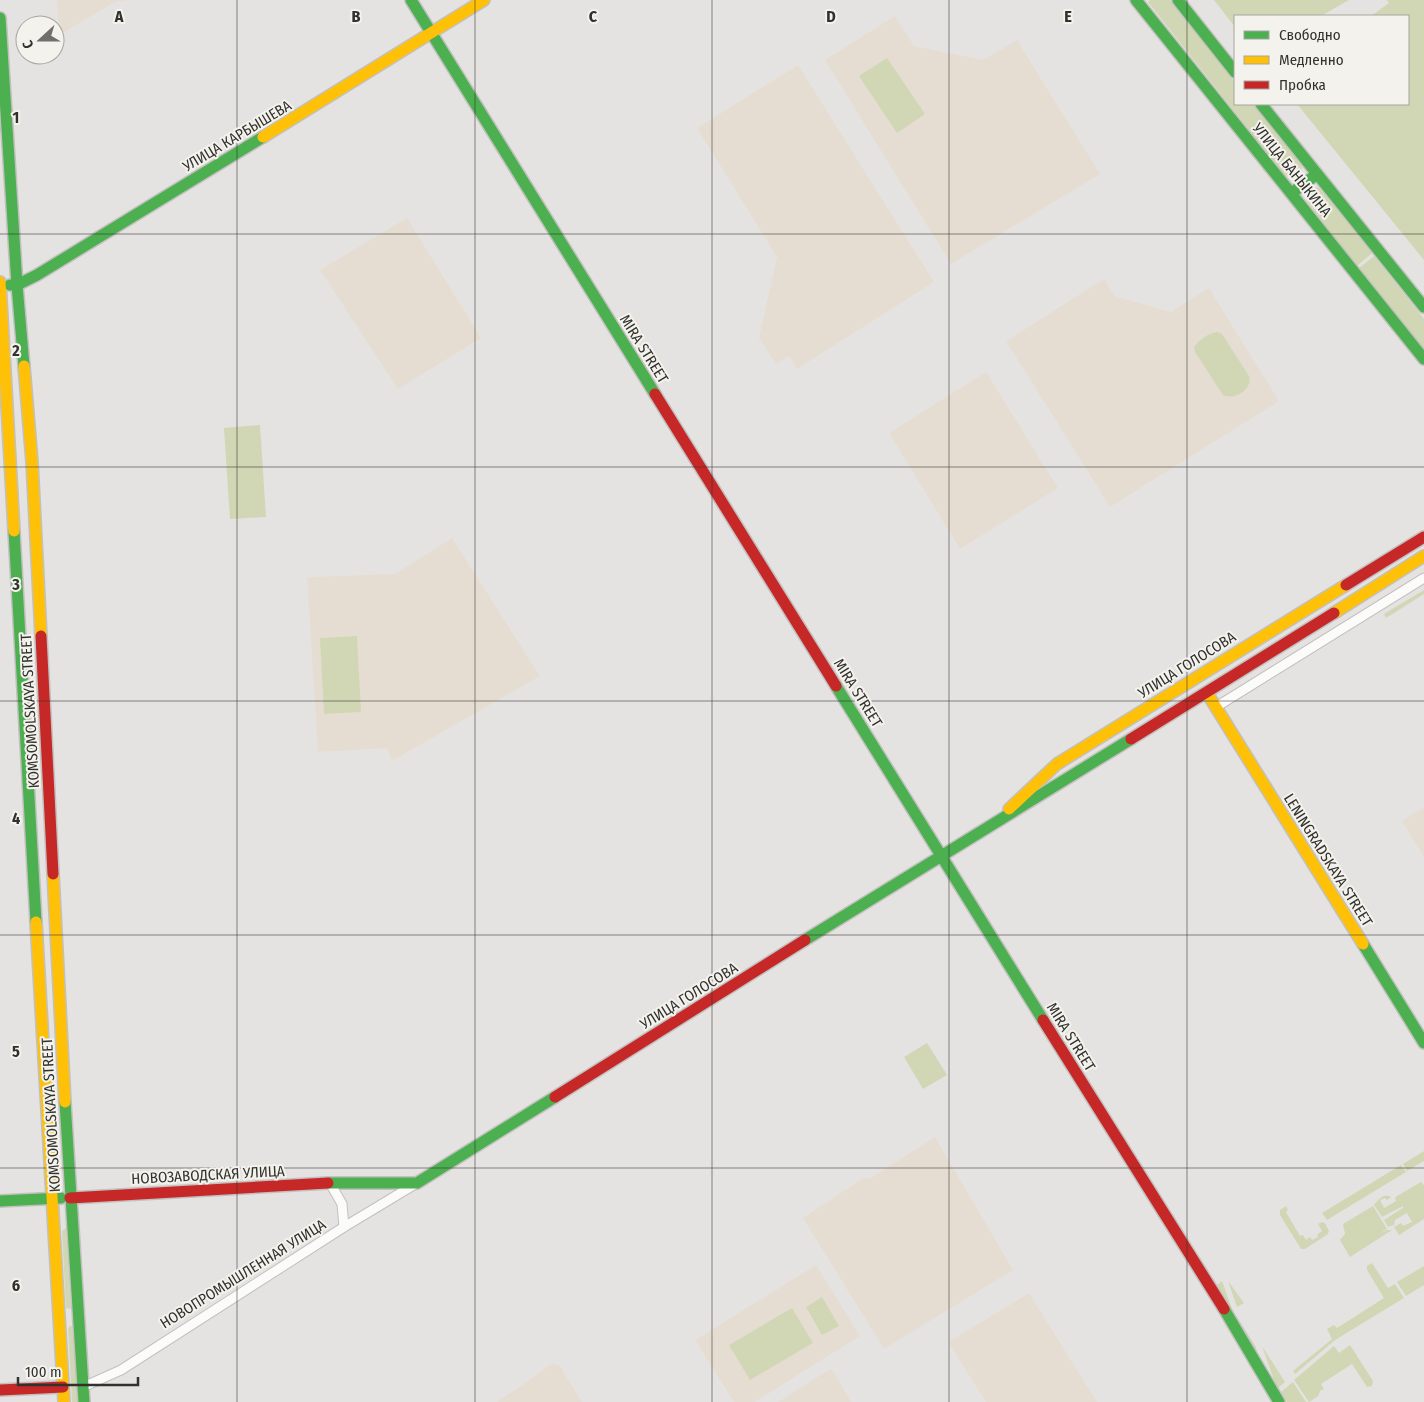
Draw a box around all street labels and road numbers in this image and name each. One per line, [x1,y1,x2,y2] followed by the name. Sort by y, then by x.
[179,96,295,176] street label: УЛИЦА КАРБЫШЕВА
[1248,119,1335,221] street label: УЛИЦА БАНЫКИНА
[616,311,672,387] street label: MIRA STREET
[1134,628,1239,703] street label: УЛИЦА ГОЛОСОВА
[17,633,43,789] street label: KOMSOMOLSKAYA STREET
[830,655,886,731] street label: MIRA STREET
[1280,790,1376,930] street label: LENINGRADSKAYA STREET
[636,959,741,1034] street label: УЛИЦА ГОЛОСОВА
[1043,999,1099,1075] street label: MIRA STREET
[38,1037,64,1193] street label: KOMSOMOLSKAYA STREET
[131,1162,285,1188] street label: НОВОЗАВОДСКАЯ УЛИЦА
[157,1215,329,1333] street label: НОВОПРОМЫШЛЕННАЯ УЛИЦА

